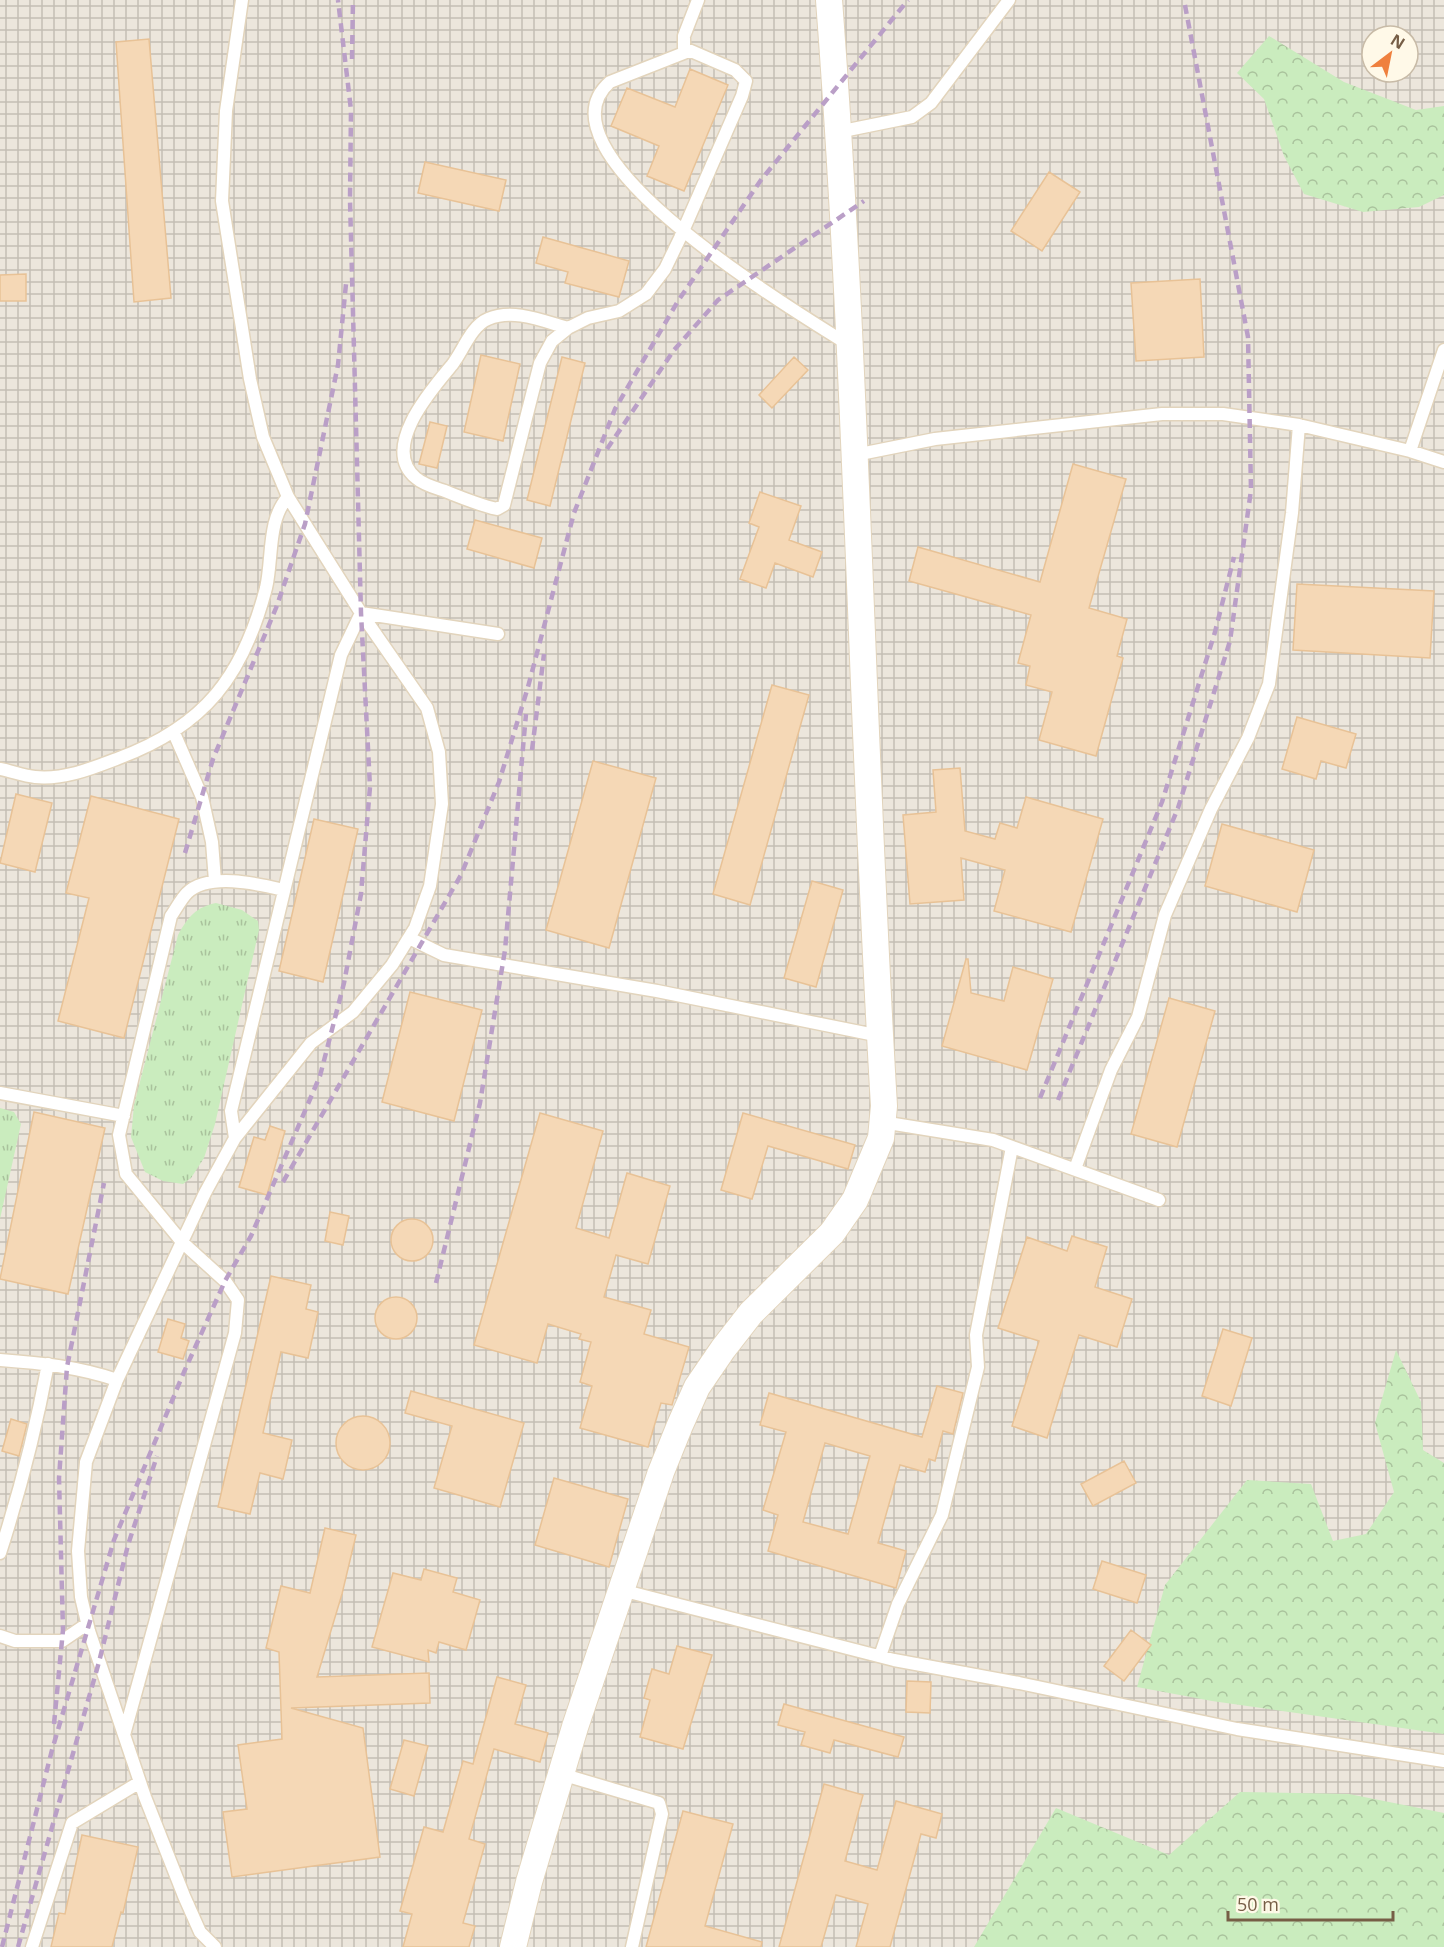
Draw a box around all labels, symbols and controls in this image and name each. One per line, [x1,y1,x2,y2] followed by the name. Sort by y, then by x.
[1360,24,1420,84] north arrow
[1387,29,1409,54] text: N
[1228,1884,1393,1922] scale bar
[1237,1892,1279,1916] text: 50 m

